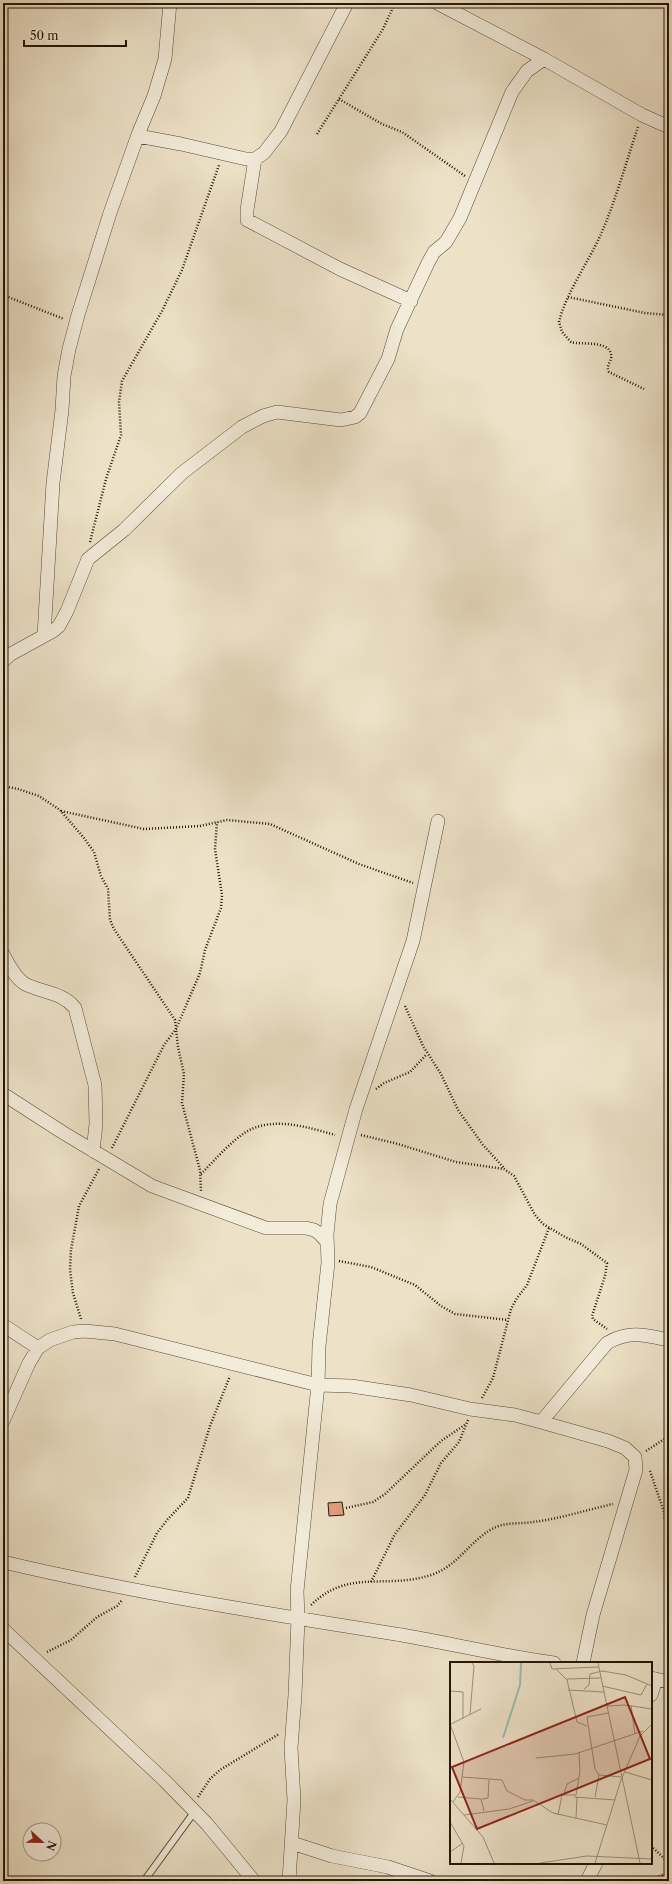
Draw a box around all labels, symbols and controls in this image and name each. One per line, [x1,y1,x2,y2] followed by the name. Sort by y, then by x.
[24,22,126,48] scale bar
[30,28,59,43] text: 50 m
[450,1662,652,1864] inset map
[22,1822,62,1862] north arrow
[43,1839,60,1853] text: N

